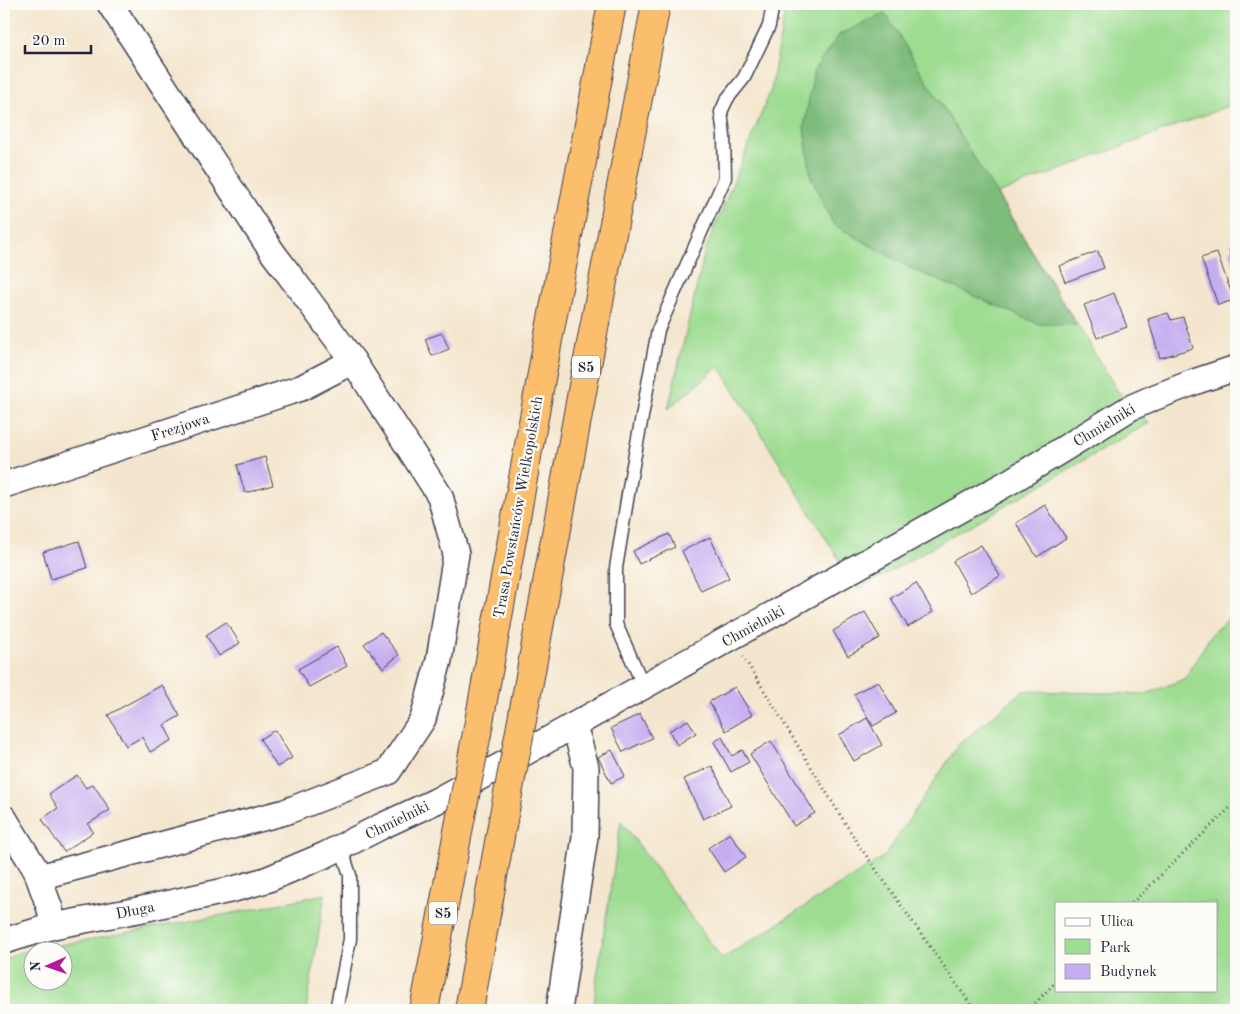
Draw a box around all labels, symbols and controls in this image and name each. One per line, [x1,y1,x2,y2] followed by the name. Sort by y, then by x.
[25,22,91,54] scale bar
[32,34,66,49] text: 20 m
[572,356,600,378] road number: S5
[493,395,546,620] street label: Trasa Powstańców Wielkopolskich
[1071,402,1138,451] street label: Chmielniki
[149,412,212,445] street label: Frezjowa
[720,604,788,651] street label: Chmielniki
[363,799,432,843] street label: Chmielniki
[115,900,157,923] street label: Długa
[429,901,457,924] road number: S5
[1055,902,1218,992] legend
[1100,915,1134,930] text: Ulica
[1100,941,1131,956] text: Park
[22,942,72,992] north arrow
[29,961,43,972] text: N
[1100,965,1157,980] text: Budynek

